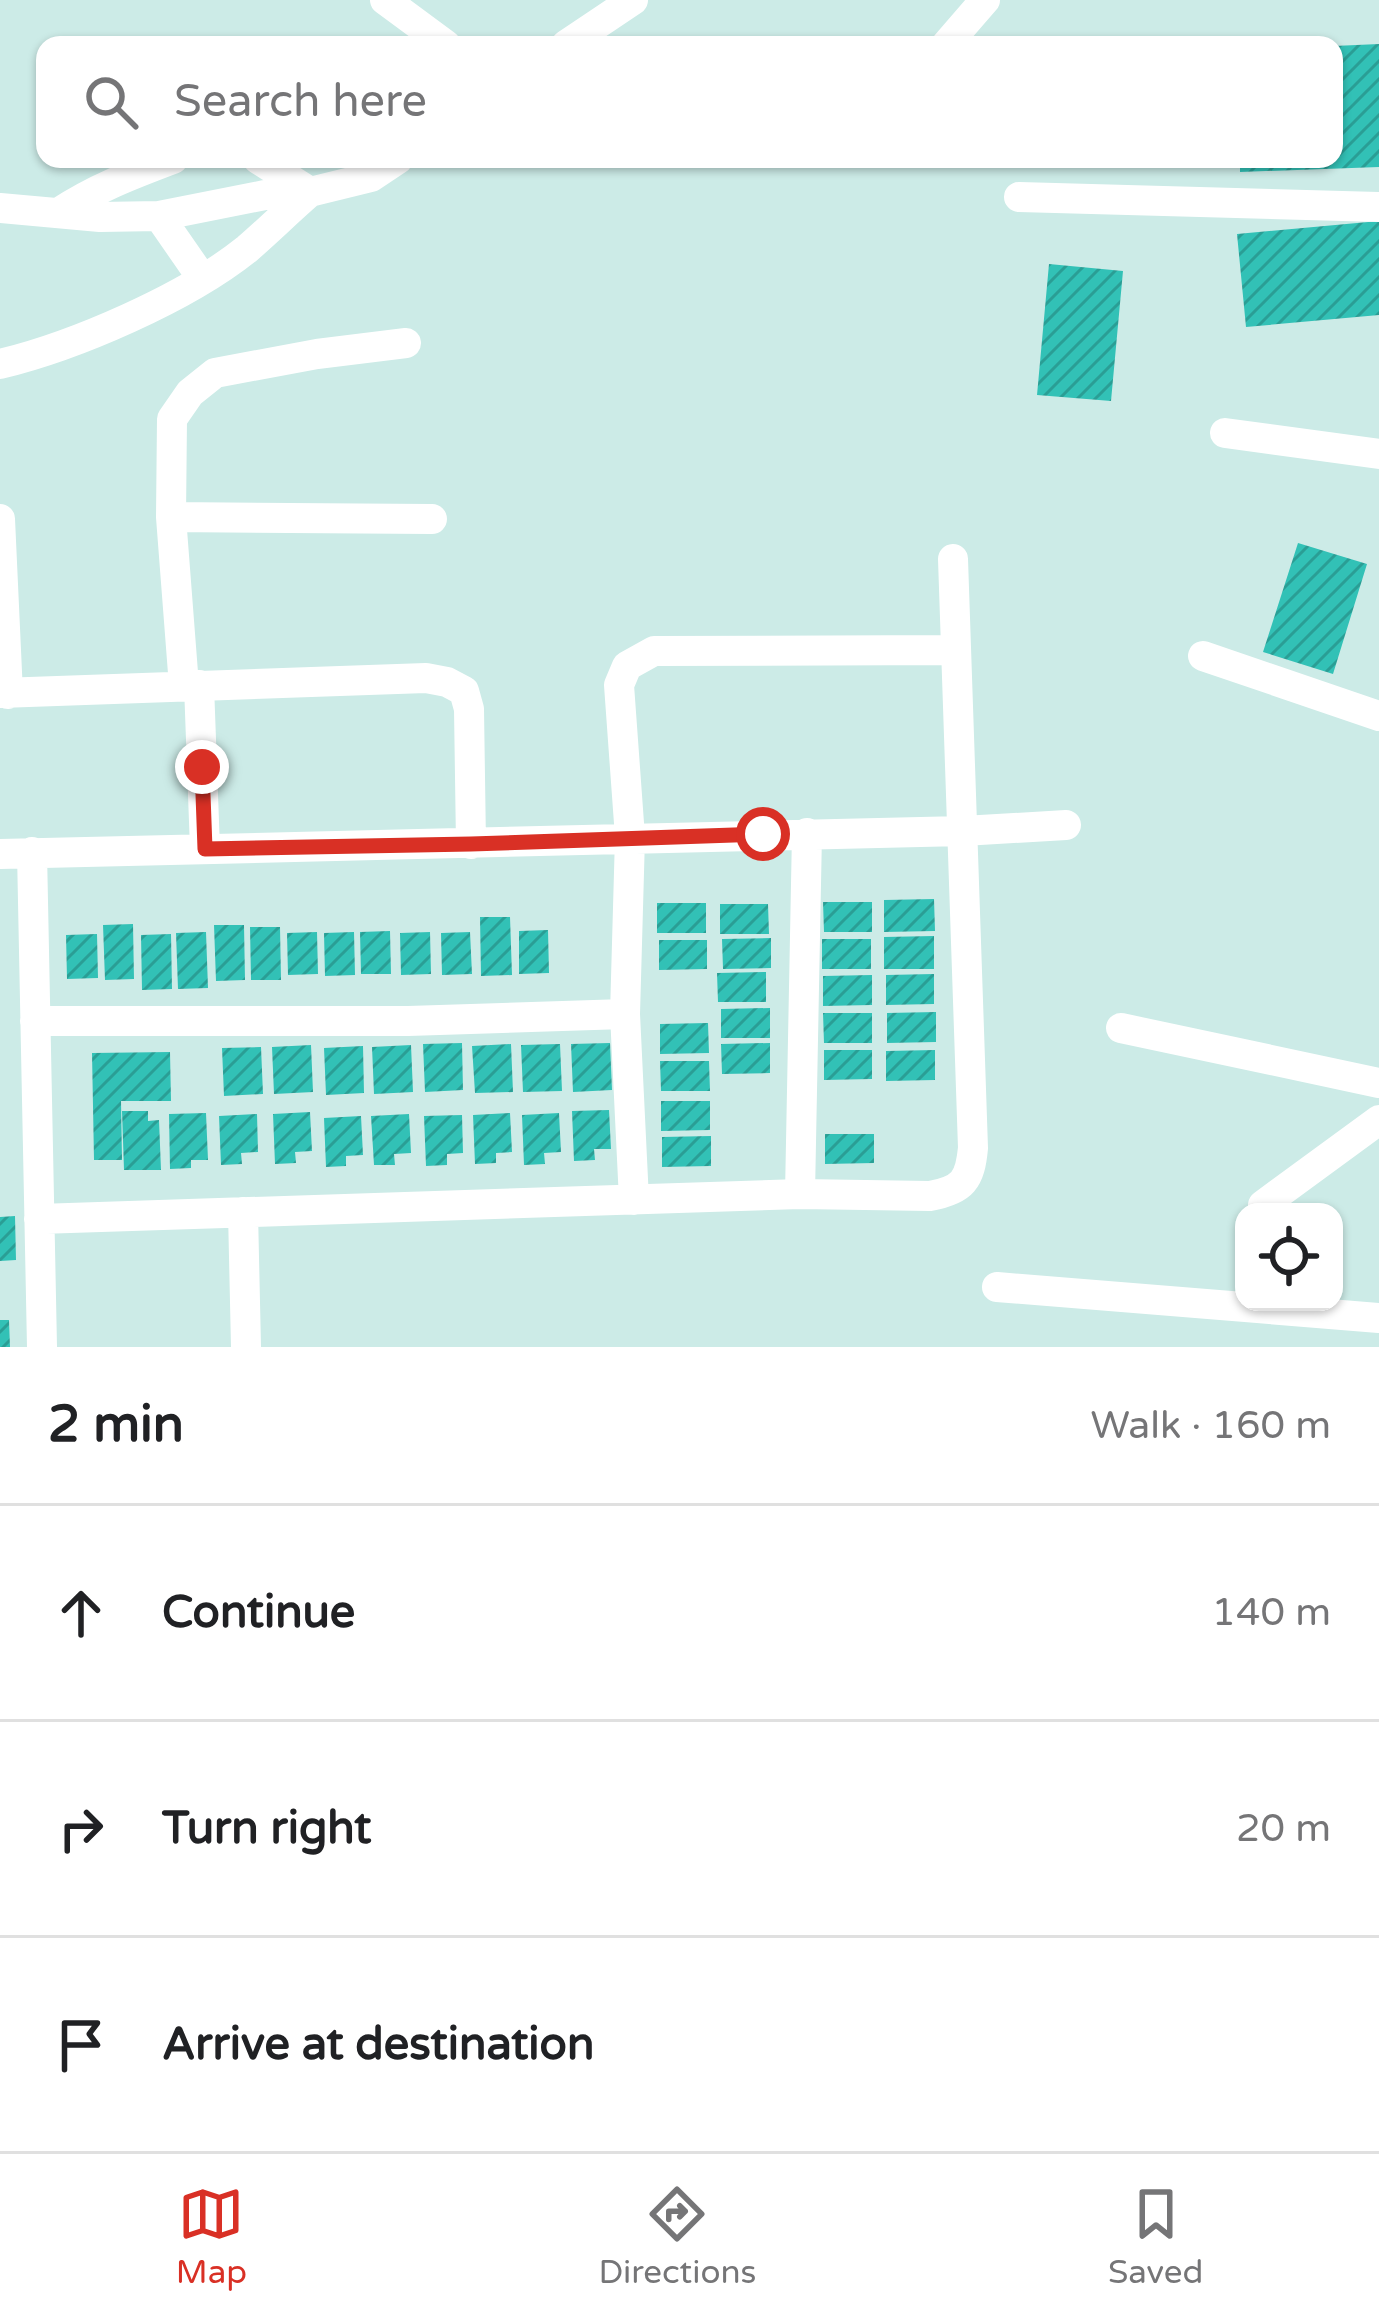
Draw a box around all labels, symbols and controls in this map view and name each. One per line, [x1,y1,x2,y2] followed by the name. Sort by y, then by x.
[36,36,1343,168] search box
[78,69,144,135] icon: search
[174,75,427,129] text: Search here
[175,740,229,794] route end
[736,807,790,861] route start
[1235,1203,1343,1311] map controls
[1235,1203,1343,1311] button: locate
[48,1394,184,1456] text: 2 min
[1090,1402,1331,1449] text: Walk · 160 m
[48,1580,114,1646] icon: ahead
[162,1586,355,1640] text: Continue
[1212,1589,1331,1636] text: 140 m
[48,1796,114,1862] icon: right
[162,1802,371,1856] text: Turn right
[1236,1805,1331,1852] text: 20 m
[48,2012,114,2078] icon: arrive
[162,2018,594,2072] text: Arrive at destination
[176,2181,247,2292] tab: Map
[599,2181,756,2292] tab: Directions
[1108,2181,1203,2292] tab: Saved

